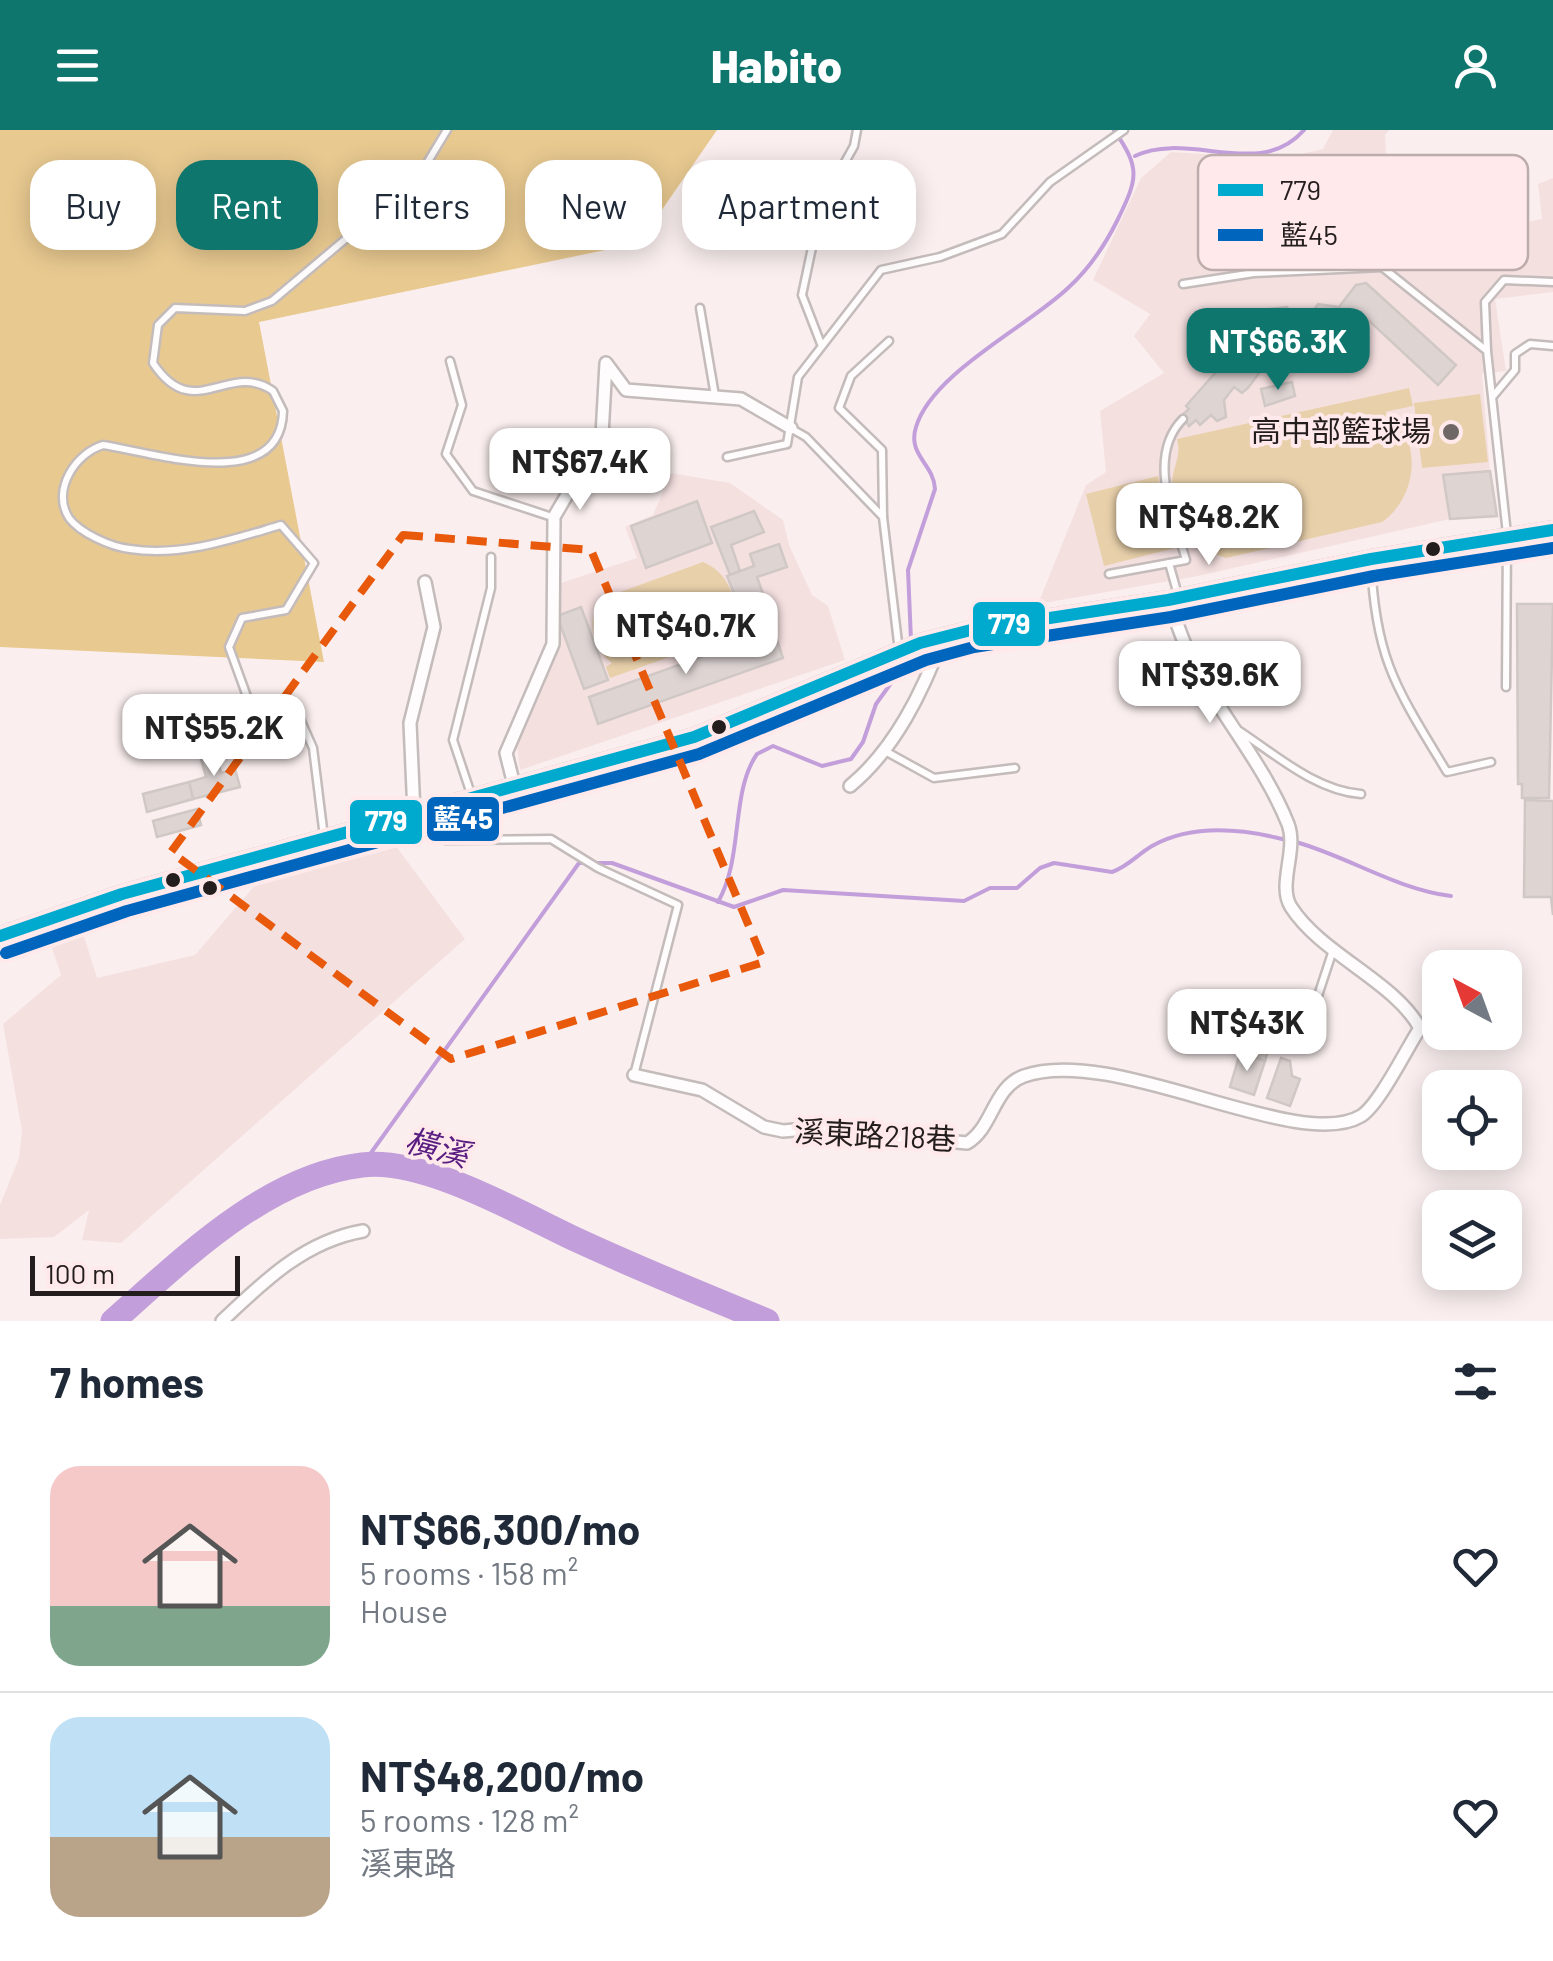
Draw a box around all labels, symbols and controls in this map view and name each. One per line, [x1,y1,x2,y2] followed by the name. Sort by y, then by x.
[50,38,105,93] icon: menu
[711,38,842,92] text: Habito
[1448,38,1503,93] icon: person
[1198,155,1528,270] legend
[30,160,156,250] chip: Buy
[176,160,318,250] chip: Rent
[338,160,505,250] chip: Filters
[525,160,662,250] chip: New
[682,160,916,250] chip: Apartment
[1280,172,1321,206] text: 779
[1280,217,1338,251] text: 藍45
[1175,308,1381,393] pin: NT$66.3K
[1209,321,1347,359] text: NT$66.3K
[1251,412,1431,448] place label: 高中部籃球場
[1440,421,1462,443] marker: 高中部籃球場
[477,428,683,513] pin: NT$67.4K
[511,441,649,479] text: NT$67.4K
[1106,483,1312,568] pin: NT$48.2K
[1138,496,1280,534] text: NT$48.2K
[1423,539,1443,559] unlabelled marker
[583,592,789,677] pin: NT$40.7K
[971,600,1047,648] line badge: 779
[616,605,756,643] text: NT$40.7K
[988,606,1030,640] text: 779
[1107,641,1313,726] pin: NT$39.6K
[1141,654,1279,692] text: NT$39.6K
[111,694,317,779] pin: NT$55.2K
[144,707,284,745] text: NT$55.2K
[709,717,729,737] unlabelled marker
[425,795,501,843] line badge: 藍45
[348,798,424,846] line badge: 779
[433,801,493,835] text: 藍45
[365,803,407,837] text: 779
[163,870,183,890] unlabelled marker
[200,878,220,898] unlabelled marker
[1422,950,1522,1050] north arrow
[1422,950,1522,1290] map controls
[1166,989,1328,1074] pin: NT$43K
[1190,1002,1304,1040] text: NT$43K
[1422,1070,1522,1170] button: locate
[793,1112,957,1156] street label: 溪東路218巷
[402,1119,477,1174] water label: 橫溪
[1422,1190,1522,1290] button: layers
[30,1251,240,1296] scale bar
[45,1256,115,1290] text: 100 m
[1448,1354,1503,1409] icon: filters
[50,1356,204,1406] text: 7 homes
[360,1503,640,1553] text: NT$66,300/mo
[130,1506,250,1626] icon: home
[1448,1539,1503,1594] icon: heart
[360,1553,578,1591] text: 5 rooms · 158 m²
[360,1591,448,1629] text: House
[360,1750,644,1800] text: NT$48,200/mo
[130,1757,250,1877] icon: home
[1448,1790,1503,1845] icon: heart
[360,1800,579,1838] text: 5 rooms · 128 m²
[360,1843,456,1881] text: 溪東路

